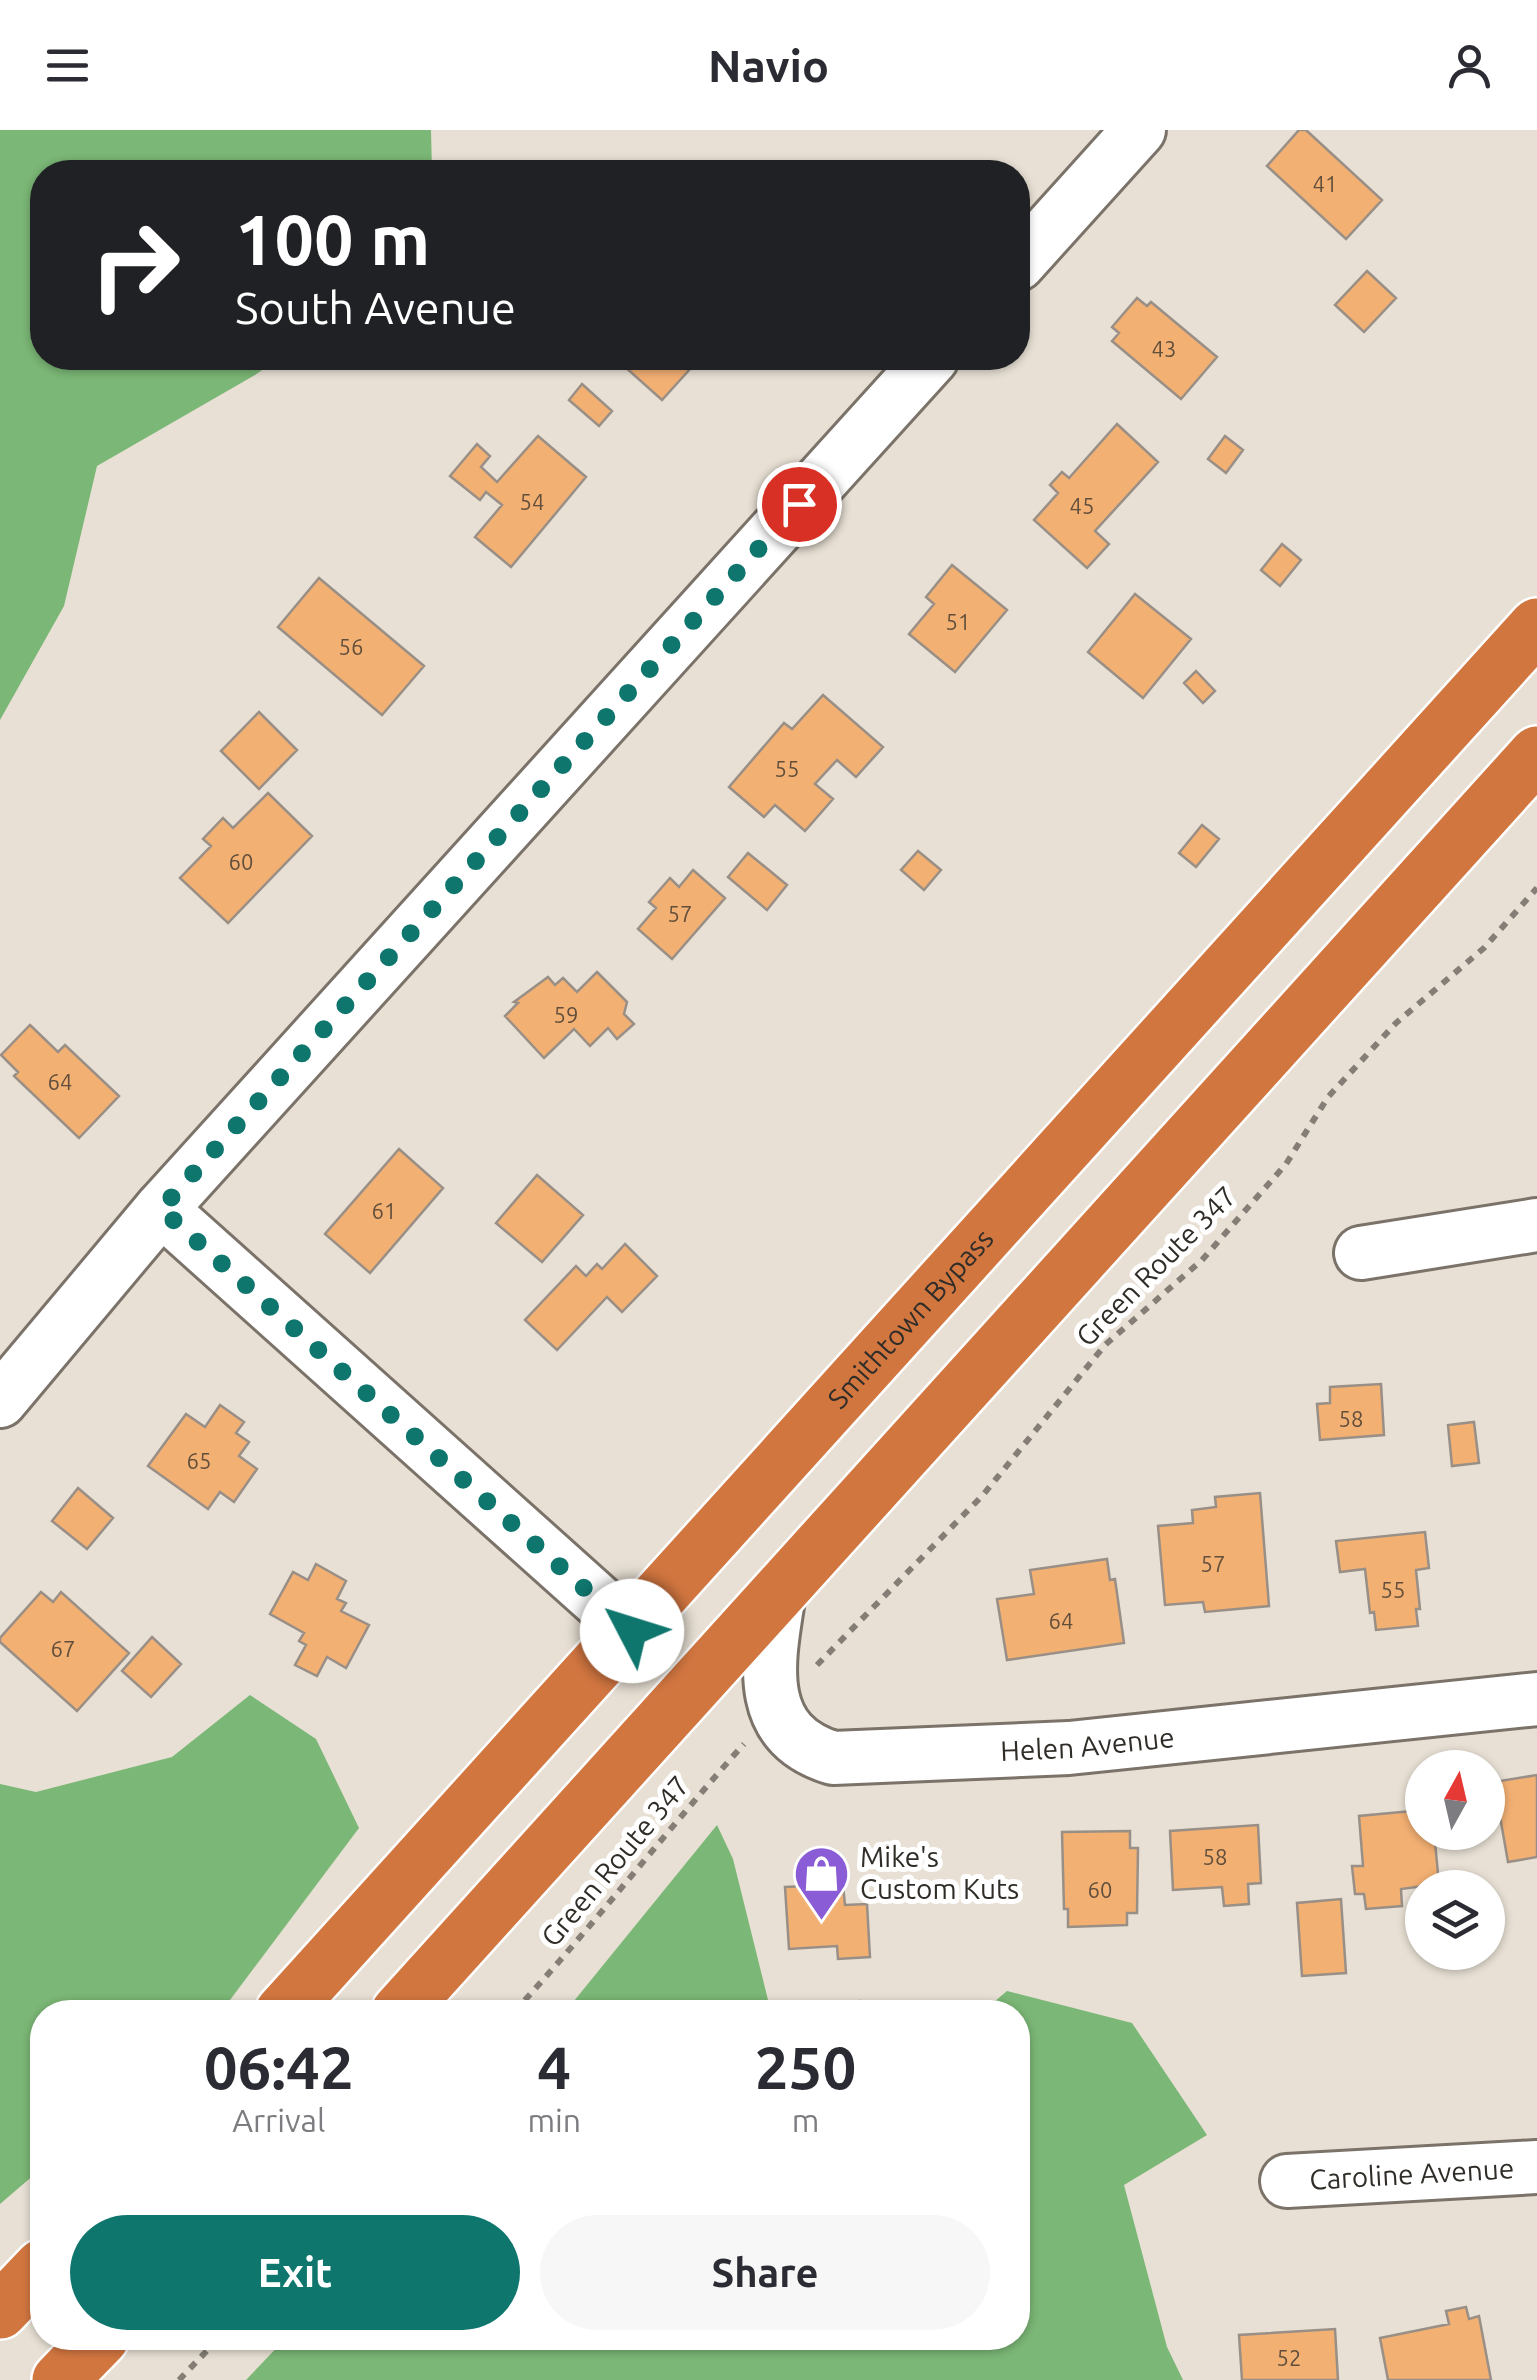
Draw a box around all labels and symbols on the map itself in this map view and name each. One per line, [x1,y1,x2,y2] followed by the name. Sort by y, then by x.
[1313,171,1337,196] house number: 41
[1152,336,1176,361] house number: 43
[757,462,842,547] pin
[520,489,544,514] house number: 54
[1070,493,1094,518] house number: 45
[946,609,970,634] house number: 51
[339,634,363,659] house number: 56
[775,756,799,781] house number: 55
[229,849,253,874] house number: 60
[668,901,692,926] house number: 57
[554,1002,578,1027] house number: 59
[48,1069,72,1094] house number: 64
[1070,1180,1242,1352] street label: Green Route 347
[372,1198,396,1223] house number: 61
[821,1222,999,1414] street label: Smithtown Bypass
[1339,1406,1363,1431] house number: 58
[187,1448,211,1473] house number: 65
[1201,1551,1225,1576] house number: 57
[1381,1577,1405,1602] house number: 55
[580,1579,684,1683] position arrow
[1049,1608,1073,1633] house number: 64
[51,1636,75,1661] house number: 67
[1000,1721,1176,1766] street label: Helen Avenue
[1405,1750,1505,1850] north arrow
[534,1769,695,1952] street label: Green Route 347
[860,1841,1019,1904] place label: Mike's Custom Kuts
[791,1843,851,1922] shop icon: Mike's Custom Kuts
[1203,1844,1227,1869] house number: 58
[1088,1877,1112,1902] house number: 60
[1309,2152,1515,2195] street label: Caroline Avenue
[1277,2345,1301,2370] house number: 52

